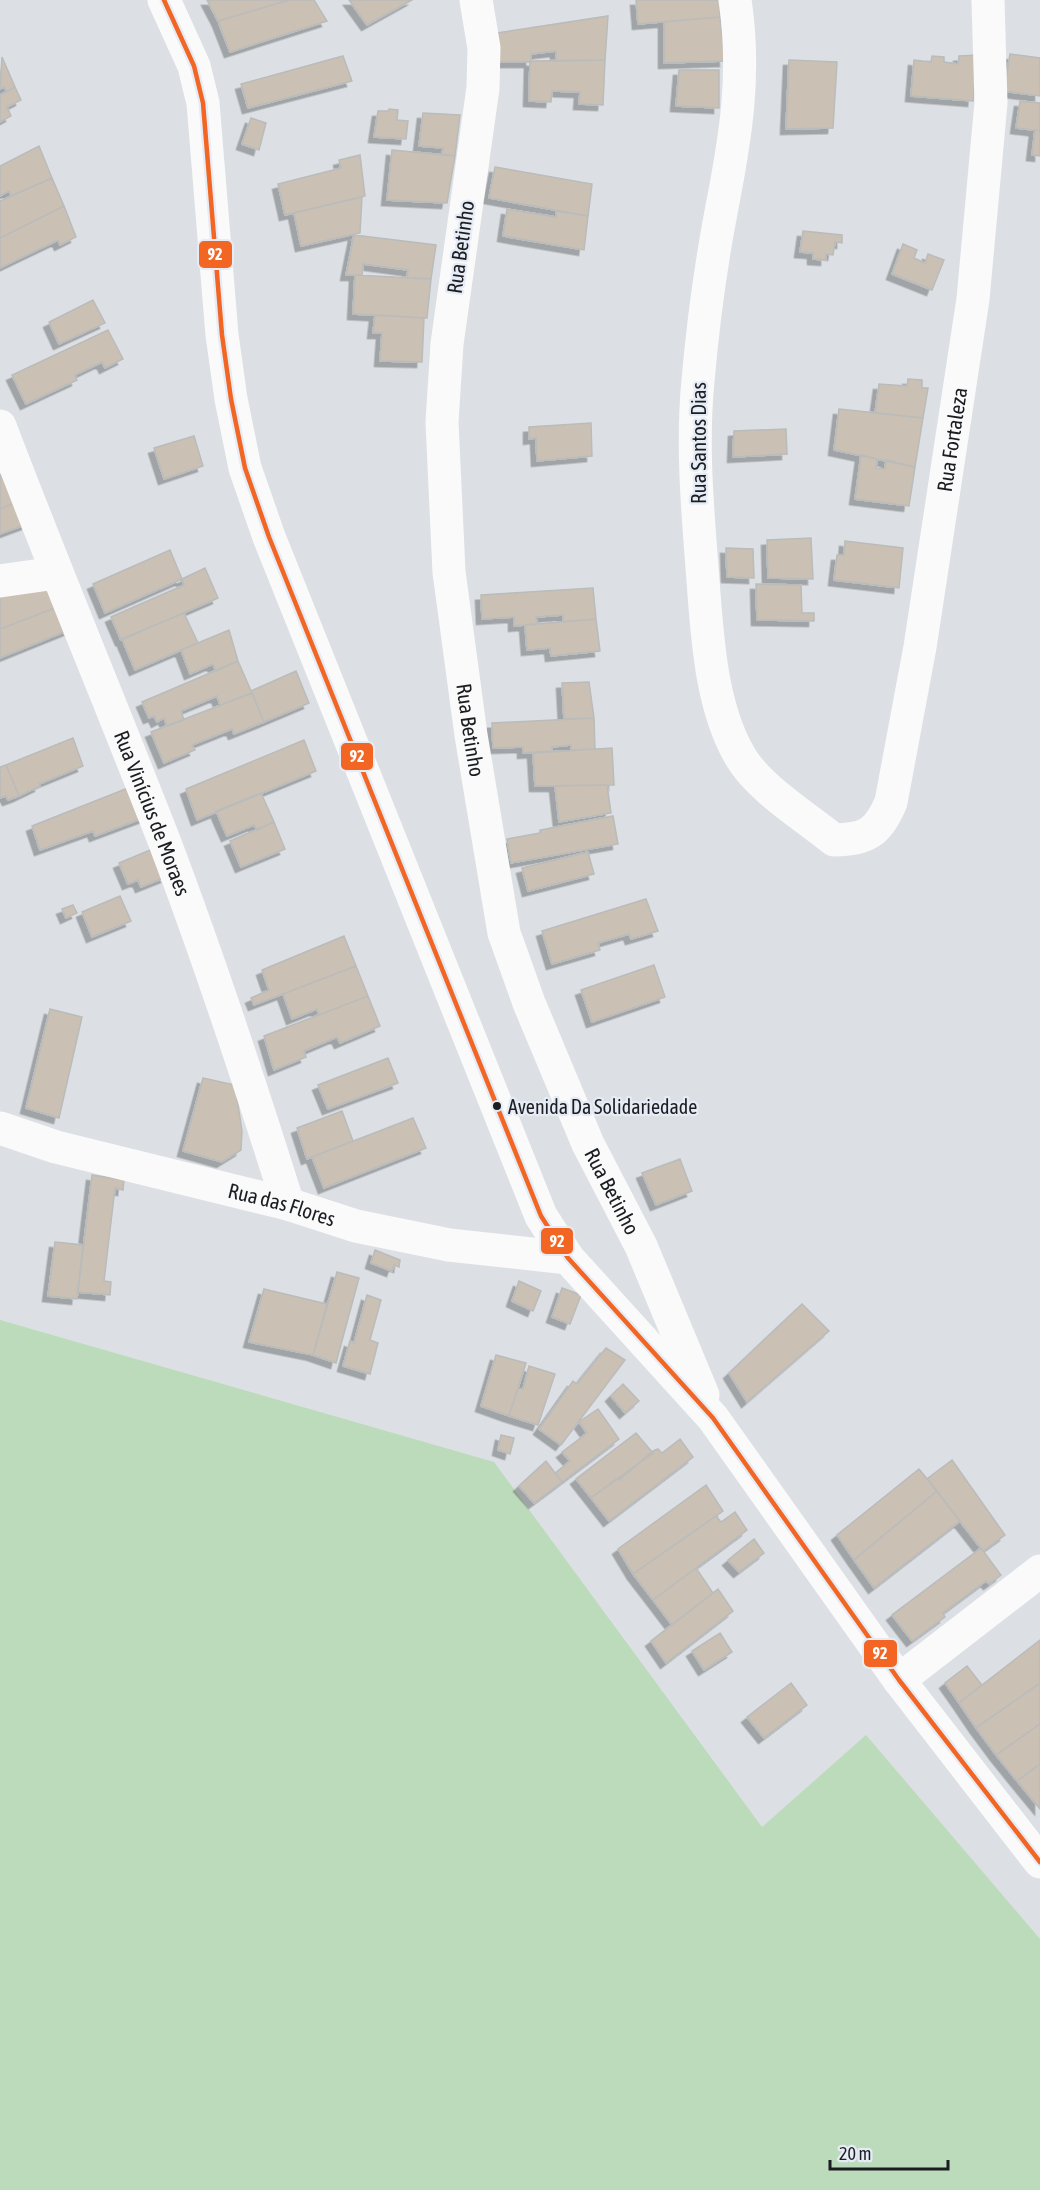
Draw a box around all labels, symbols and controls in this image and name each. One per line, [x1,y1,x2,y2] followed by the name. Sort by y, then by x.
[442,199,478,295] street label: Rua Betinho
[198,240,233,269] line badge: 92
[207,245,223,263] text: 92
[686,382,710,504] street label: Rua Santos Dias
[932,386,971,493] street label: Rua Fortaleza
[452,682,490,778] street label: Rua Betinho
[110,727,196,899] street label: Rua Vinícius de Moraes
[340,742,374,771] line badge: 92
[349,747,365,765] text: 92
[508,1095,697,1118] place label: Avenida Da Solidariedade
[491,1100,503,1112] marker: Avenida Da Solidariedade
[580,1144,645,1238] street label: Rua Betinho
[226,1178,338,1231] street label: Rua das Flores
[540,1227,574,1255] line badge: 92
[549,1232,565,1250] text: 92
[863,1639,898,1668] line badge: 92
[872,1644,888,1662] text: 92
[830,2133,948,2171] scale bar
[839,2143,871,2164] text: 20 m

